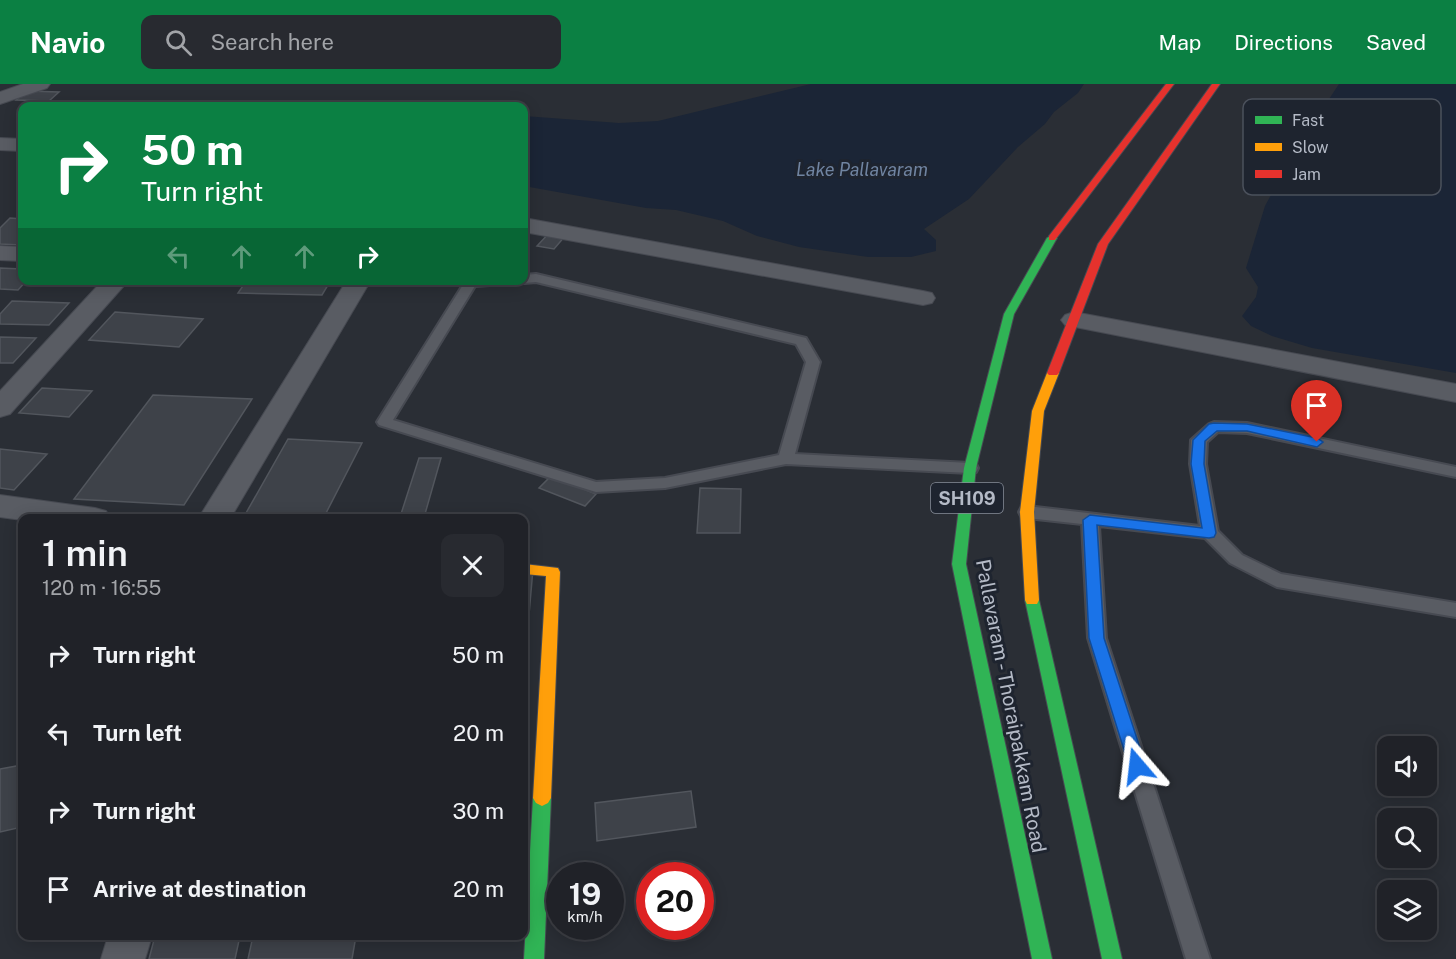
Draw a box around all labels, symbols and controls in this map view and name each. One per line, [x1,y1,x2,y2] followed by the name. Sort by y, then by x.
[141,15,561,69] search box
[30,26,105,59] text: Navio
[162,26,195,59] icon: search
[210,29,334,55] text: Search here
[1159,30,1201,55] text: Map
[1234,30,1333,55] text: Directions
[1366,30,1426,55] text: Saved
[1243,99,1441,195] legend
[1292,111,1324,130] text: Fast
[141,125,244,174] text: 50 m
[42,126,120,204] icon: right
[1292,138,1329,157] text: Slow
[796,159,928,180] water label: Lake Pallavaram
[1292,165,1321,184] text: Jam
[141,175,264,207] text: Turn right
[162,240,195,273] icon: left
[225,240,258,273] icon: ahead
[288,240,321,273] icon: ahead
[351,240,384,273] icon: right
[1291,380,1342,442] pin
[1300,389,1333,422] icon: arrive
[931,483,1003,513] road number: SH109
[42,532,128,574] text: 1 min
[441,534,504,597] button: close
[971,557,1051,855] street label: Pallavaram - Thoraipakkam Road
[42,576,161,600] text: 120 m · 16:55
[42,639,75,672] icon: right
[93,642,196,668] text: Turn right
[452,642,504,668] text: 50 m
[42,717,75,750] icon: left
[93,720,182,746] text: Turn left
[453,720,504,746] text: 20 m
[1105,734,1169,798] position arrow
[1377,736,1437,940] map controls
[1377,736,1437,796] button: sound
[42,795,75,828] icon: right
[93,798,196,824] text: Turn right
[452,798,504,824] text: 30 m
[1377,808,1437,868] button: search
[636,862,714,940] speed limit sign: 20
[42,873,75,906] icon: arrive
[93,876,306,902] text: Arrive at destination
[453,876,504,902] text: 20 m
[569,876,601,912] text: 19
[1377,880,1437,940] button: layers
[567,908,603,925] text: km/h

